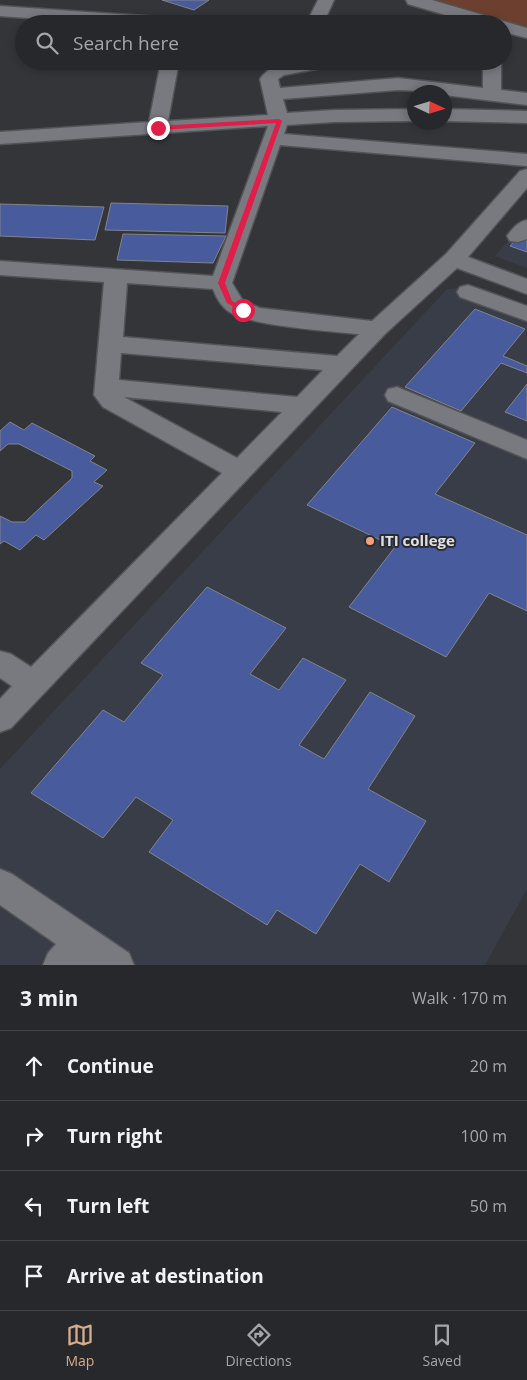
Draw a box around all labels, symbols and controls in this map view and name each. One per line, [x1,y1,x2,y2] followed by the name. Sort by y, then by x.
[15,15,512,70] search box
[33,29,61,57] icon: search
[73,30,179,56] text: Search here
[407,85,452,130] north arrow
[147,117,170,140] route end
[232,299,255,322] route start
[380,530,455,550] place label: ITI college
[364,535,376,547] marker: ITI college
[20,984,78,1012] text: 3 min
[412,987,507,1009] text: Walk · 170 m
[20,1052,48,1080] icon: ahead
[67,1053,154,1079] text: Continue
[470,1055,507,1077] text: 20 m
[20,1122,48,1150] icon: right
[67,1123,162,1149] text: Turn right
[461,1125,507,1147] text: 100 m
[20,1192,48,1220] icon: left
[67,1193,149,1219] text: Turn left
[470,1195,507,1217] text: 50 m
[20,1262,48,1290] icon: arrive
[67,1263,264,1289] text: Arrive at destination
[65,1321,94,1370] tab: Map
[225,1321,292,1370] tab: Directions
[423,1321,461,1370] tab: Saved

